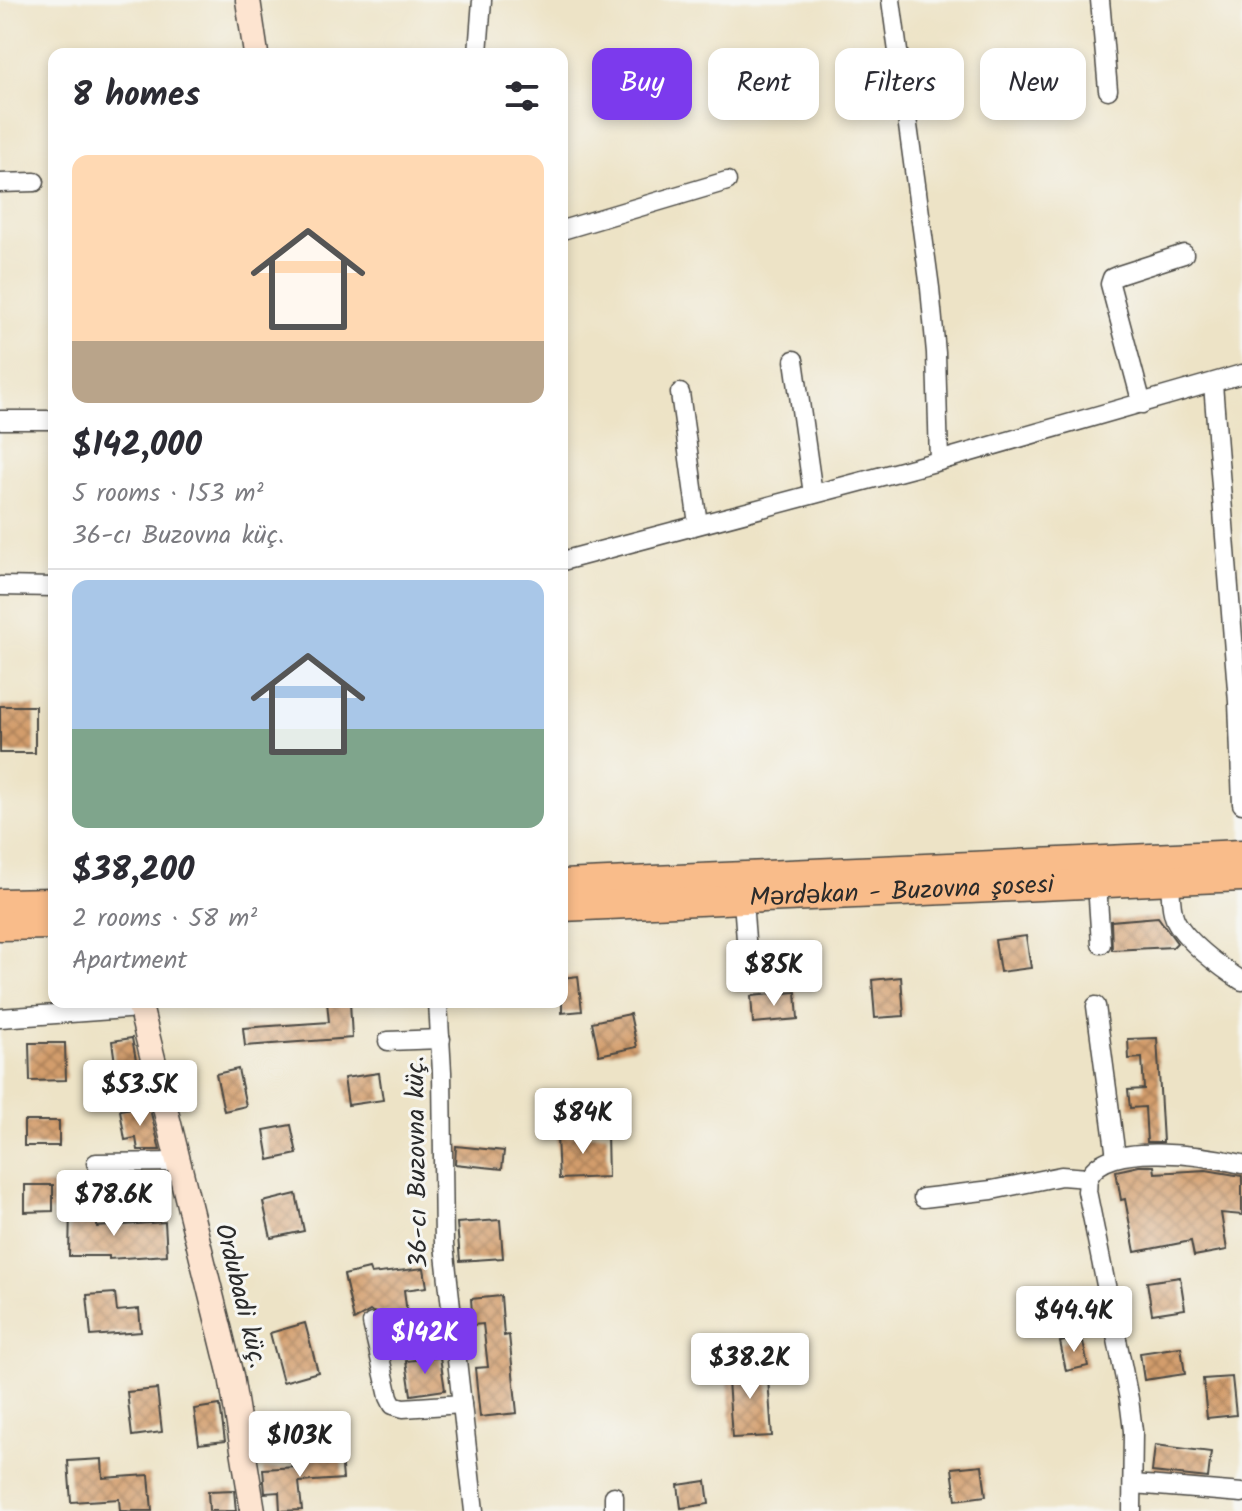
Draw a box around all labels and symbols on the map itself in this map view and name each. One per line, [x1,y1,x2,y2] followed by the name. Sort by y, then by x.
[748,864,1057,920] street label: Mərdəkan - Buzovna şosesi
[727,940,821,1008] pin: $85K
[395,1056,441,1268] street label: 36-cı Buzovna küç.
[75,1060,205,1128] pin: $53.5K
[536,1088,630,1156] pin: $84K
[49,1170,179,1238] pin: $78.6K
[202,1219,278,1373] street label: Ordubadi küç.
[1009,1286,1139,1354] pin: $44.4K
[369,1308,481,1376] pin: $142K
[685,1333,815,1401] pin: $38.2K
[244,1411,356,1479] pin: $103K

